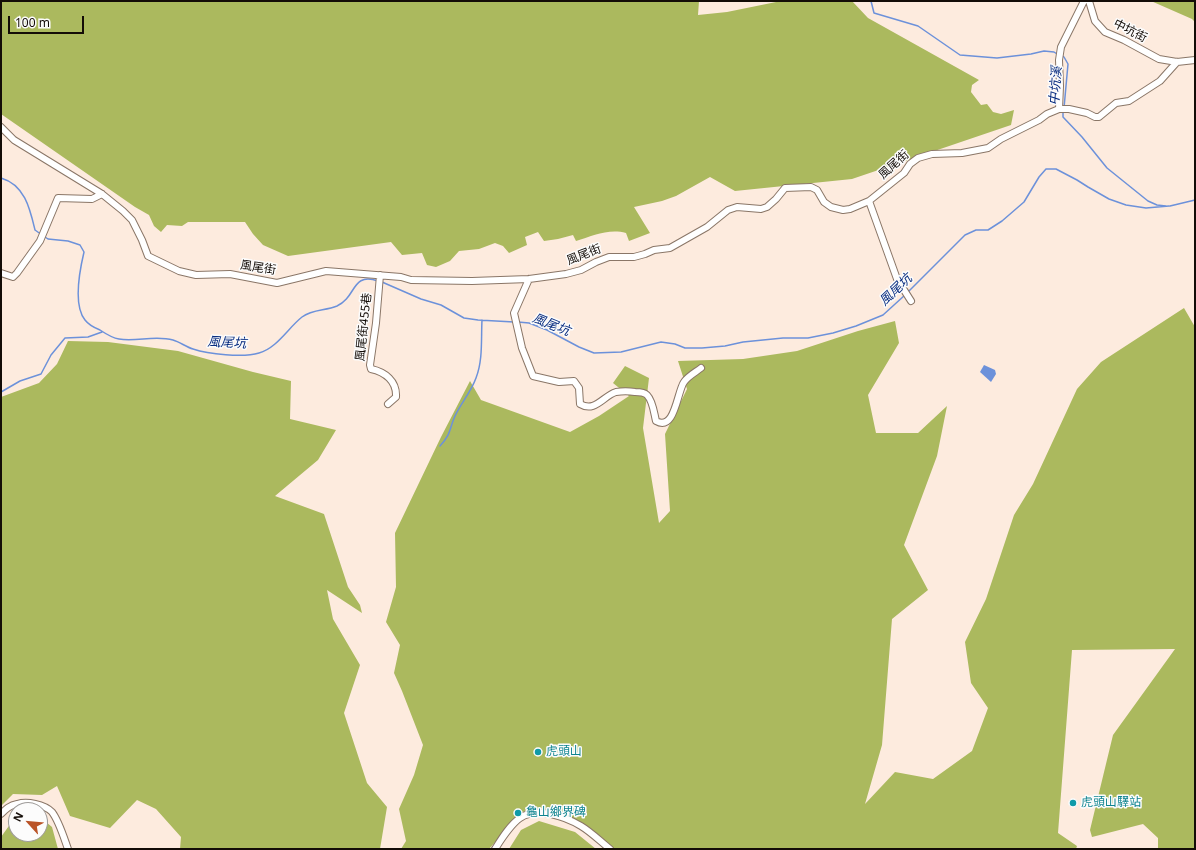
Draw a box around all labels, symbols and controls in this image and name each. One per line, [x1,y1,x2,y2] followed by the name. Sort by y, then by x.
[10,8,86,34] scale bar
[15,14,50,31] text: 100 m
[1111,16,1149,46] street label: 中坑街
[1047,66,1065,106] water label: 中坑溪
[876,148,912,182] street label: 風尾街
[565,242,603,268] street label: 風尾街
[239,258,277,278] street label: 風尾街
[877,271,915,309] water label: 風尾坑
[353,292,375,362] street label: 風尾街455巷
[530,310,572,340] water label: 風尾坑
[207,334,247,352] water label: 風尾坑
[546,745,582,759] place label: 虎頭山
[533,747,543,757] marker: 虎頭山
[1081,796,1141,810] place label: 虎頭山驛站
[1068,798,1078,808] marker: 虎頭山驛站
[8,802,48,842] north arrow
[526,806,586,820] place label: 龜山鄉界碑
[513,808,523,818] marker: 龜山鄉界碑
[9,809,26,824] text: N

